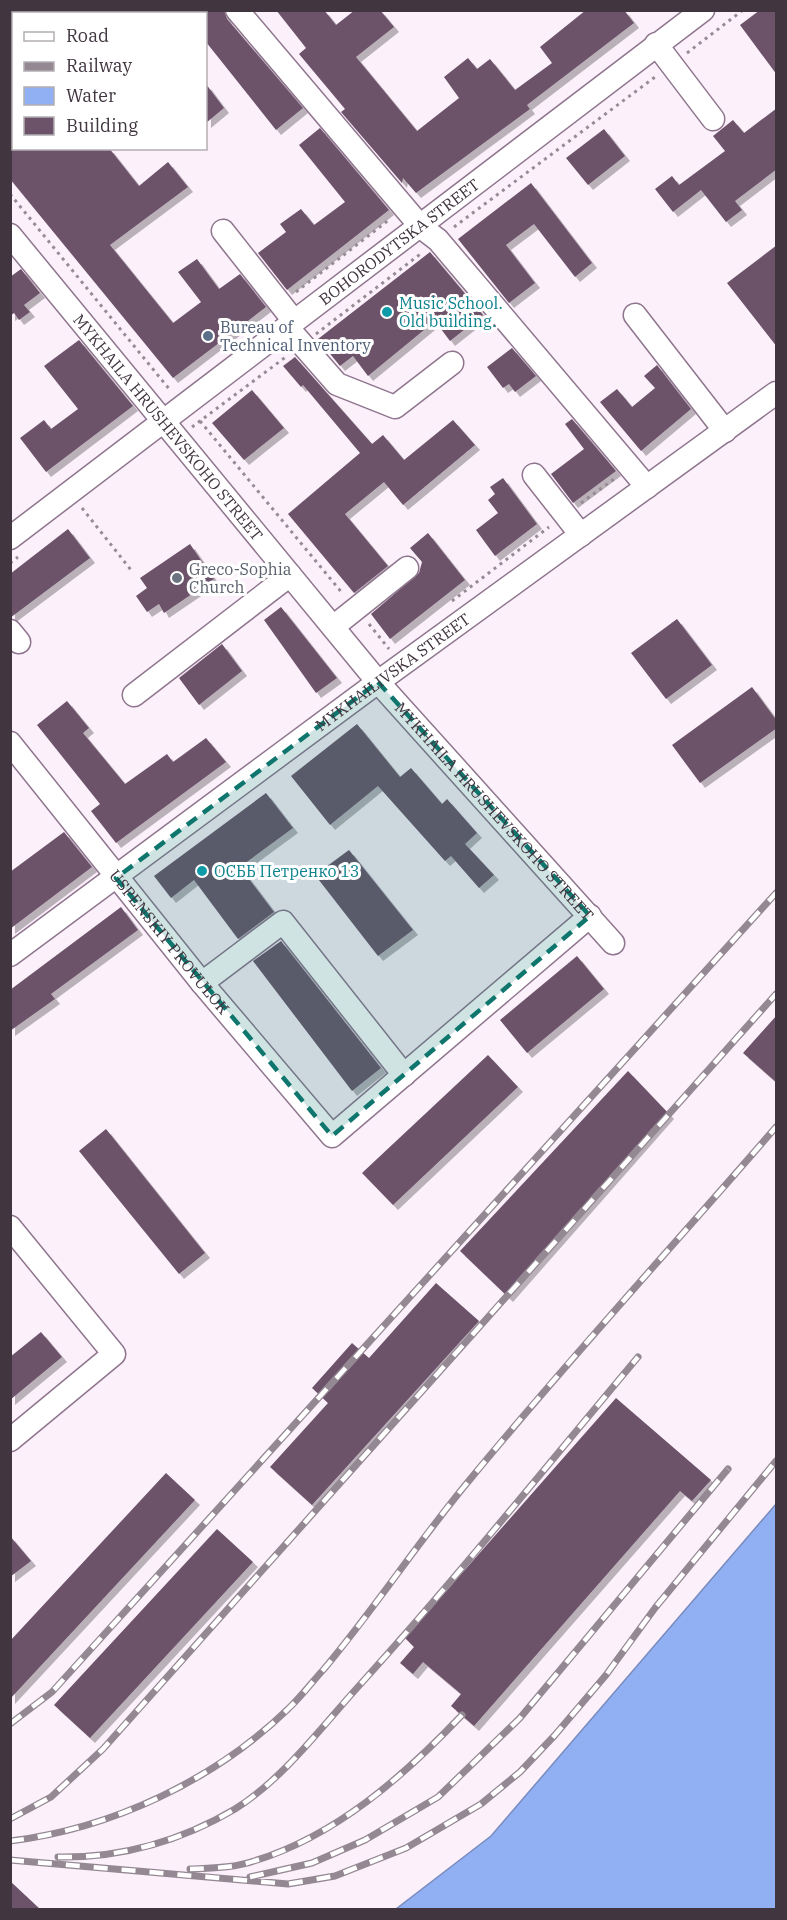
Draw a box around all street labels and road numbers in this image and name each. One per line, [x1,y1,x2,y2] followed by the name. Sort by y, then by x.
[315,174,483,309] street label: BOHORODYTSKA STREET
[69,310,267,545] street label: MYKHAILA HRUSHEVSKOHO STREET
[311,609,474,735] street label: MYKHAILIVSKA STREET
[391,698,598,925] street label: MYKHAILA HRUSHEVSKOHO STREET
[105,866,234,1018] street label: USPENSKIY PROVULOK

